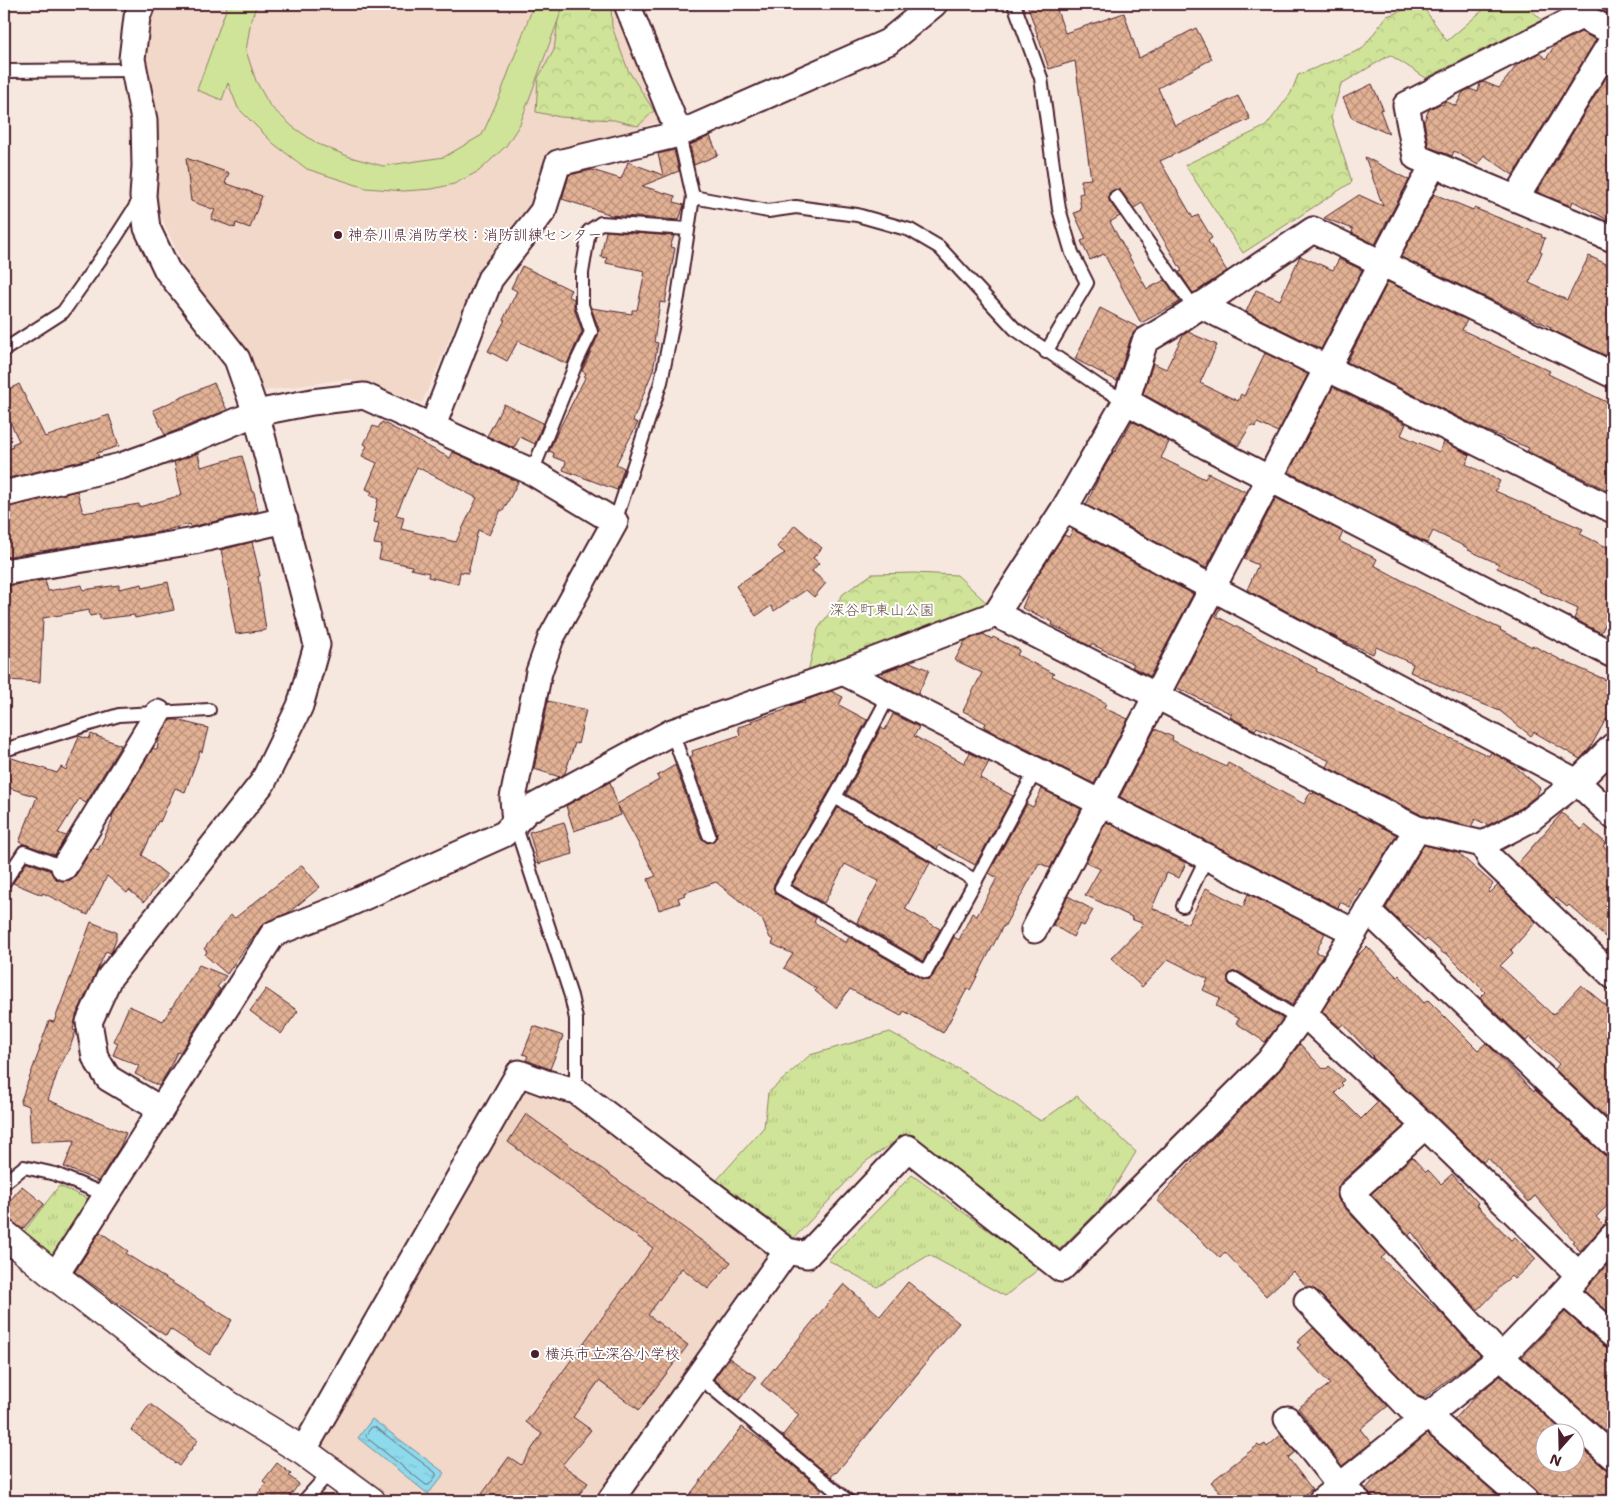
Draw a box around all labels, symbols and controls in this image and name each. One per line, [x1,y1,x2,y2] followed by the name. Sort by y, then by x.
[348,225,602,245] place label: 神奈川県消防学校：消防訓練センター
[332,229,344,241] marker: 神奈川県消防学校：消防訓練センター
[829,600,935,620] park label: 深谷町東山公園
[545,1344,680,1364] place label: 横浜市立深谷小学校
[529,1348,541,1360] marker: 横浜市立深谷小学校
[1534,1422,1584,1472] north arrow
[1547,1450,1564,1471] text: N

